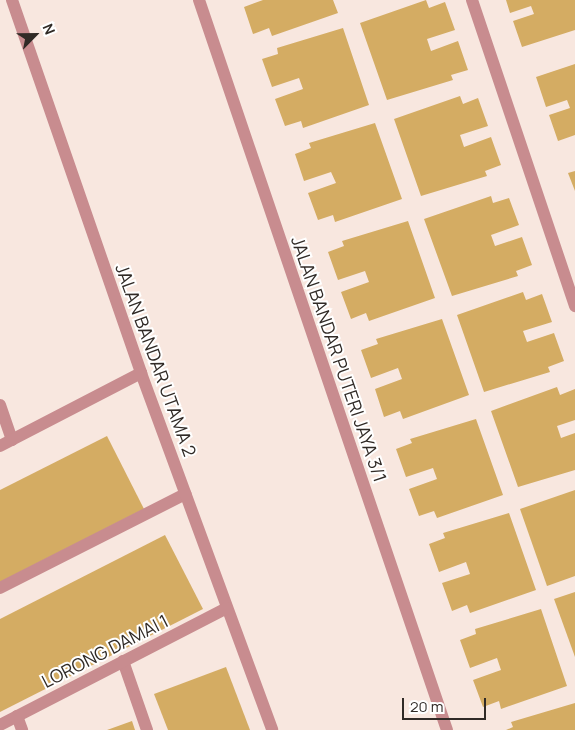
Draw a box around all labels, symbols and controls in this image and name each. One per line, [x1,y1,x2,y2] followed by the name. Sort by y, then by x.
[10,10,60,60] north arrow
[39,21,60,37] text: N
[287,233,391,485] street label: JALAN BANDAR PUTERI JAYA 3/1
[111,261,201,459] street label: JALAN BANDAR UTAMA 2
[38,610,172,692] street label: LORONG DAMAI 1
[405,688,489,720] scale bar
[410,696,443,717] text: 20 m

